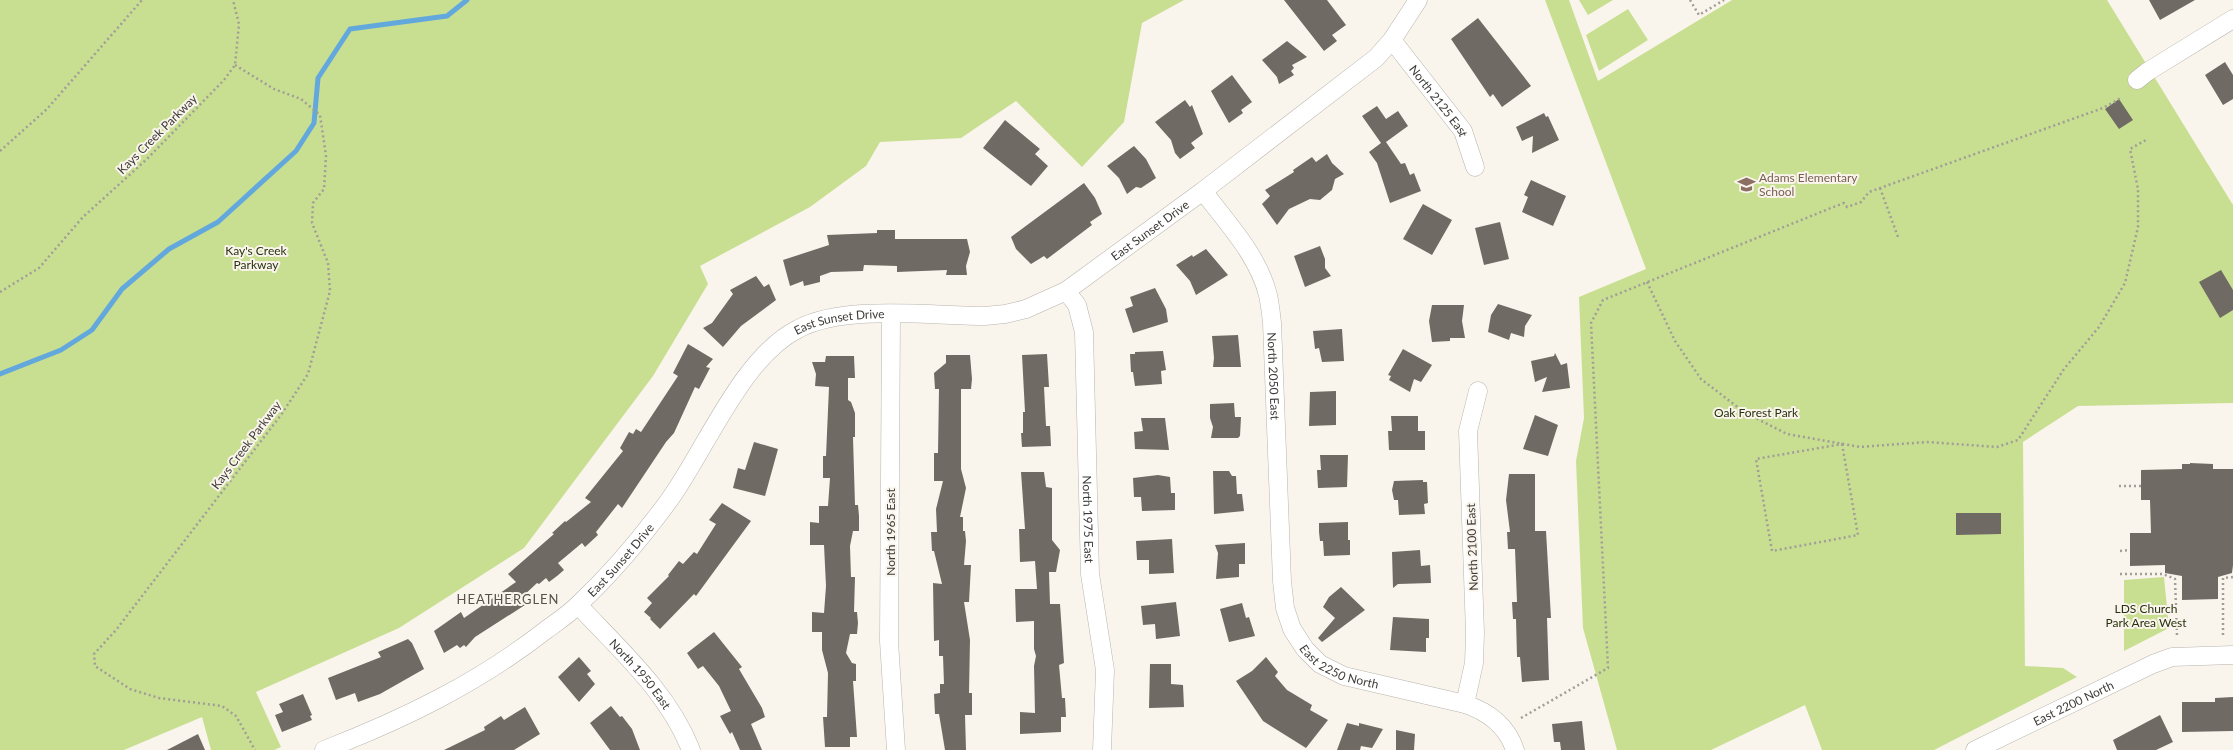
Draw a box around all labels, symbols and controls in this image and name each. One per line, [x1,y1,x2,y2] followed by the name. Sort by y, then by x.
[1407,62,1472,139] street label: North 2125 East
[114,90,201,177] street label: Kays Creek Parkway
[1759,170,1858,199] place label: Adams Elementary School
[1736,174,1756,194] school or university icon: Adams Elementary School
[1108,197,1192,263] street label: East Sunset Drive
[225,243,288,272] park label: Kay's Creek Parkway
[791,306,885,338] street label: East Sunset Drive
[1265,332,1283,421] street label: North 2050 East
[208,397,285,492] street label: Kays Creek Parkway
[1714,405,1799,420] park label: Oak Forest Park
[1080,475,1097,564] street label: North 1975 East
[883,488,898,576] street label: North 1965 East
[1463,502,1481,591] street label: North 2100 East
[584,520,657,599] street label: East Sunset Drive
[456,591,560,607] district label: HEATHERGLEN
[2105,601,2187,630] park label: LDS Church Park Area West
[607,635,675,712] street label: North 1950 East
[1297,642,1380,691] street label: East 2250 North
[2030,677,2116,728] street label: East 2200 North

